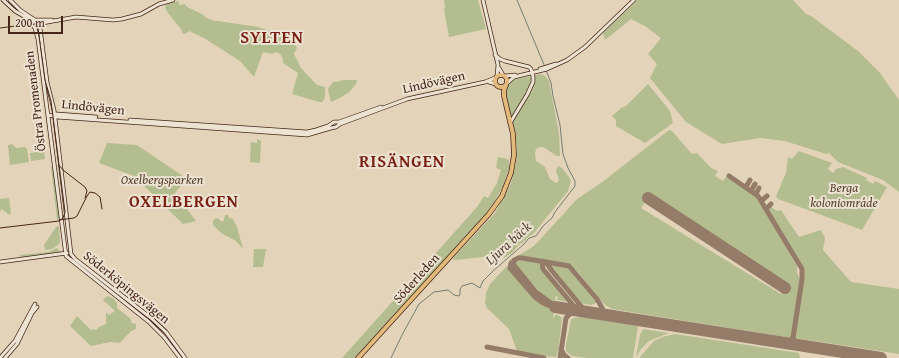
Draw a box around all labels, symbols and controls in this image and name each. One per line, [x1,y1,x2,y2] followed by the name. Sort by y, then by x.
[10,8,65,34] scale bar
[15,14,45,31] text: 200 m
[240,29,304,49] district label: SYLTEN
[22,50,50,152] street label: Östra Promenaden
[401,68,467,98] street label: Lindövägen
[61,97,125,119] street label: Lindövägen
[359,153,445,173] district label: RISÄNGEN
[121,173,203,189] park label: Oxelbergsparken
[810,181,878,212] park label: Berga koloniområde
[129,193,239,213] district label: OXELBERGEN
[483,219,535,269] water label: Ljura bäck
[80,248,172,328] street label: Söderköpingsvägen
[391,251,443,307] street label: Söderleden

